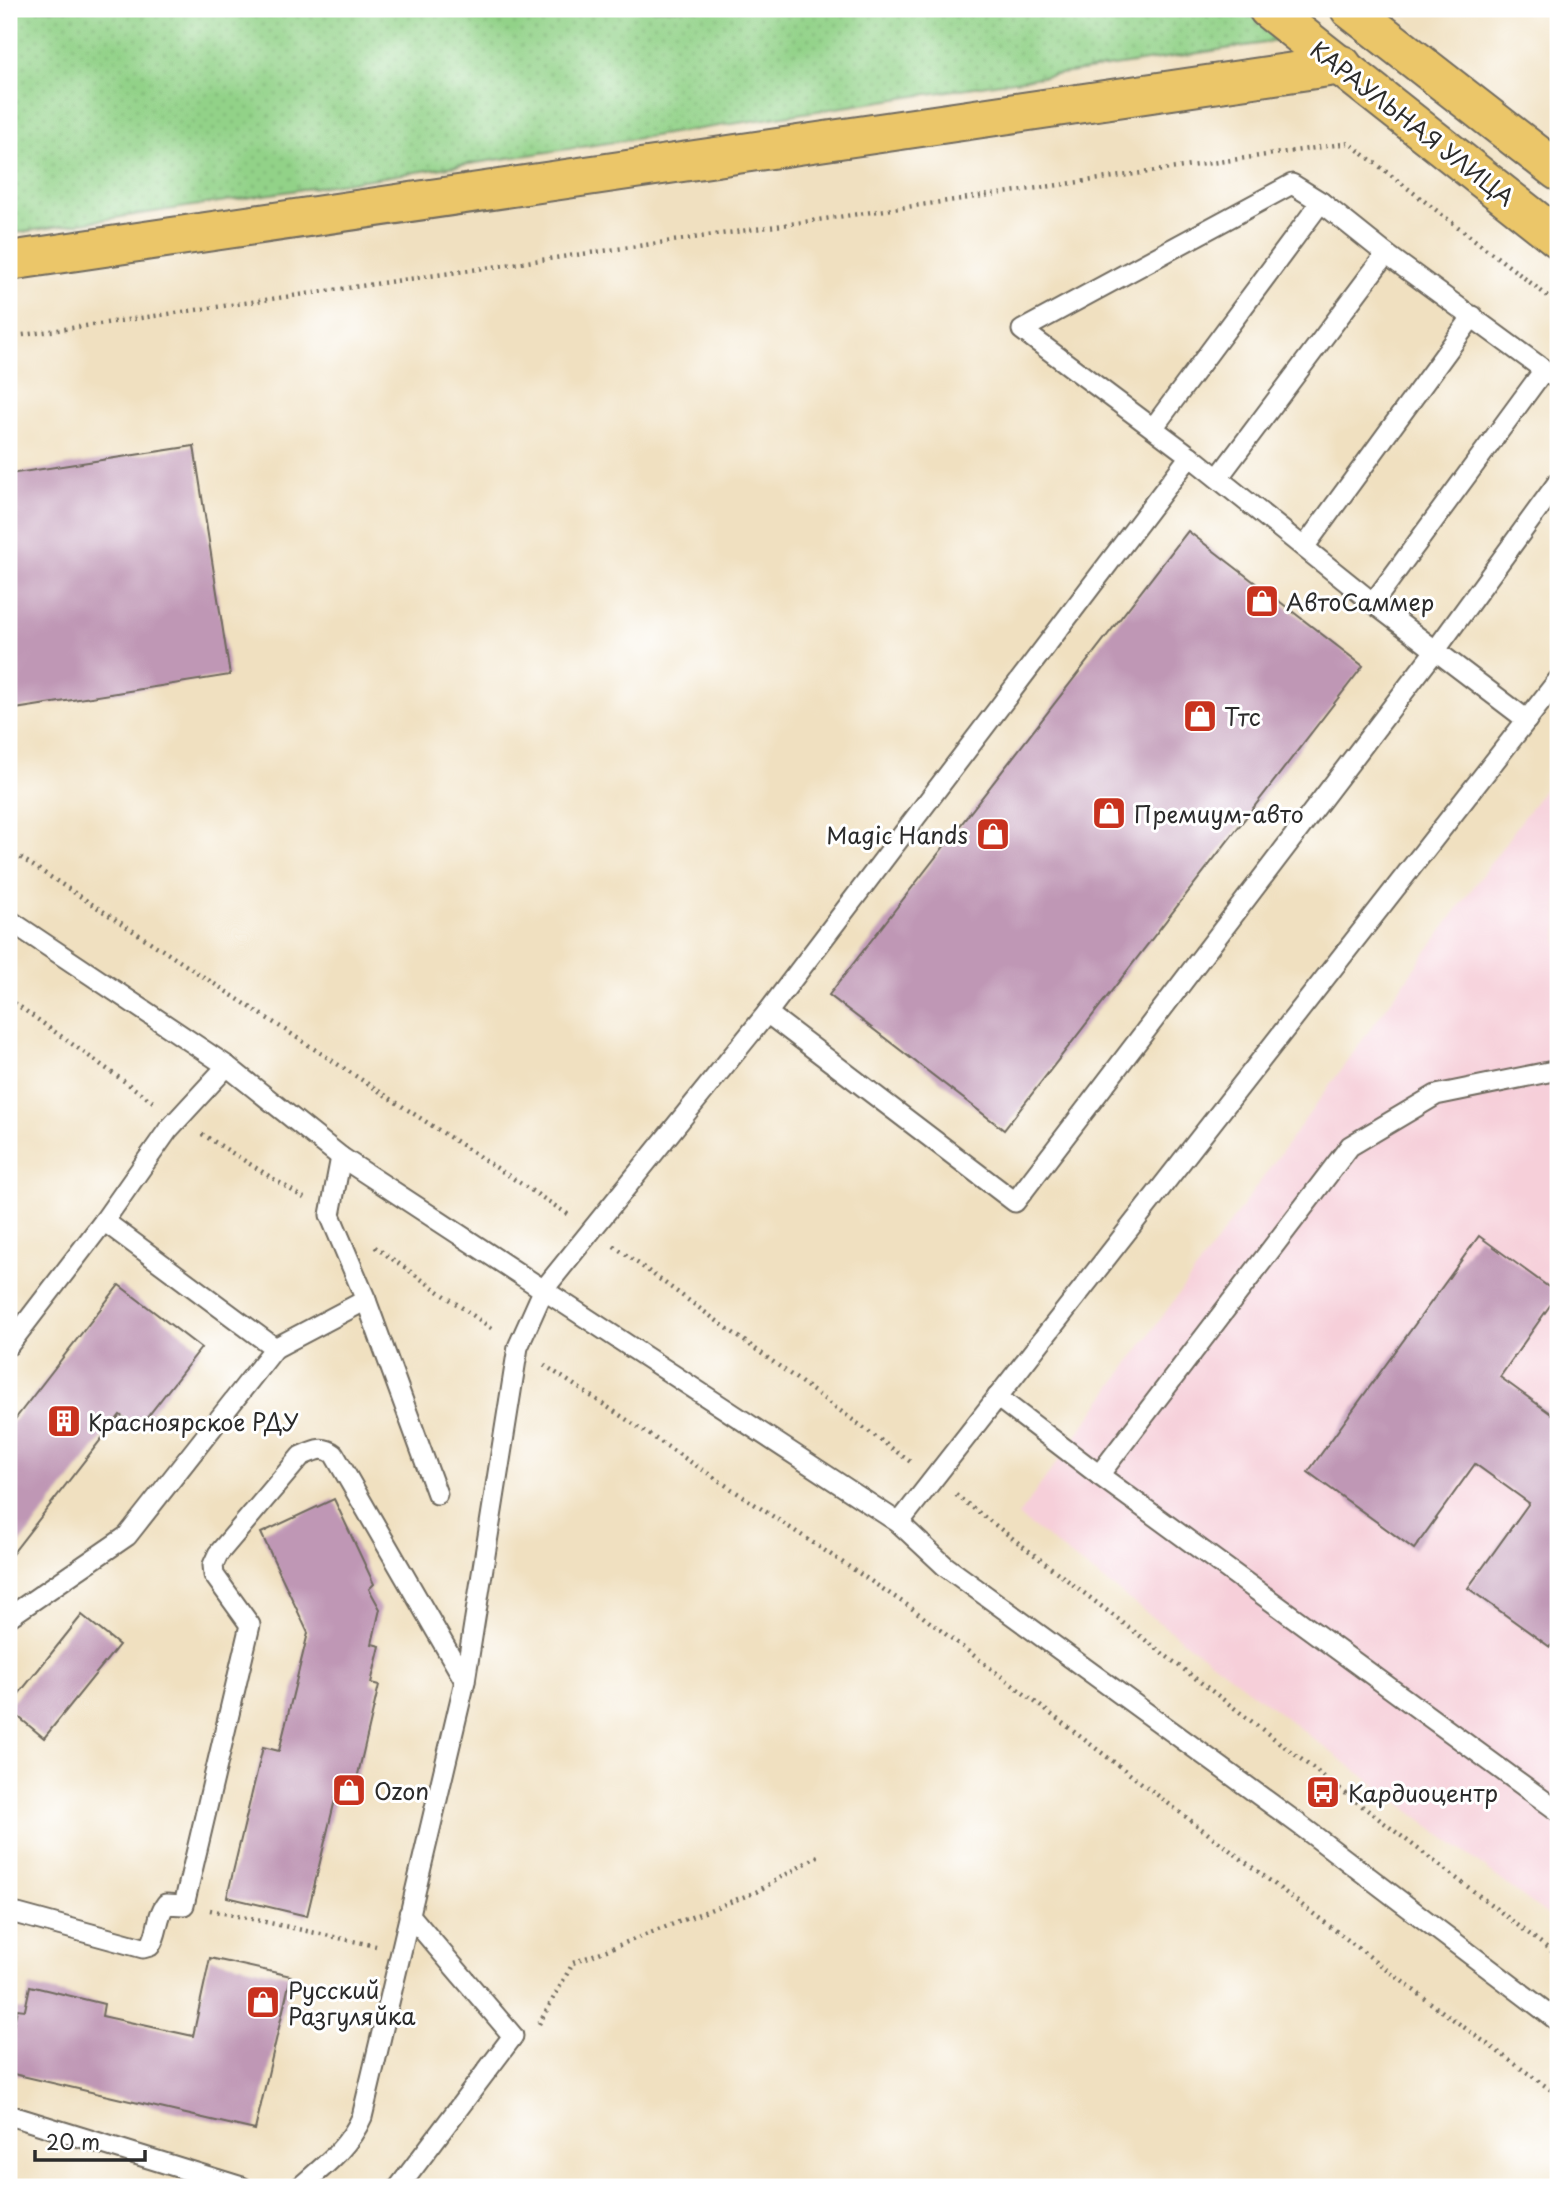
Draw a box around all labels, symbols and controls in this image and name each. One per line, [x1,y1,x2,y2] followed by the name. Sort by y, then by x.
[1303,32,1523,214] street label: КАРАУЛЬНАЯ УЛИЦА
[1243,582,1281,620] shop icon: АвтоСаммер
[1286,584,1434,619] place label: АвтоСаммер
[1181,697,1219,735] shop icon: Ттс
[1224,699,1261,734] place label: Ттс
[1090,794,1128,832] shop icon: Премиум-авто
[1134,796,1304,831] place label: Премиум-авто
[974,815,1012,853] shop icon: Magic Hands
[826,817,968,852] place label: Magic Hands
[45,1402,83,1440] building icon: Красноярское РДУ
[88,1404,299,1439] place label: Красноярское РДУ
[330,1771,368,1809] shop icon: Ozon
[374,1773,429,1808] place label: Ozon
[1304,1773,1342,1811] bus stop icon: Кардиоцентр
[1348,1775,1498,1810] place label: Кардиоцентр
[288,1972,416,2033] place label: Русский Разгуляйка
[244,1983,282,2021] shop icon: Русский Разгуляйка
[35,2119,145,2163] scale bar
[46,2125,100,2157] text: 20 m

